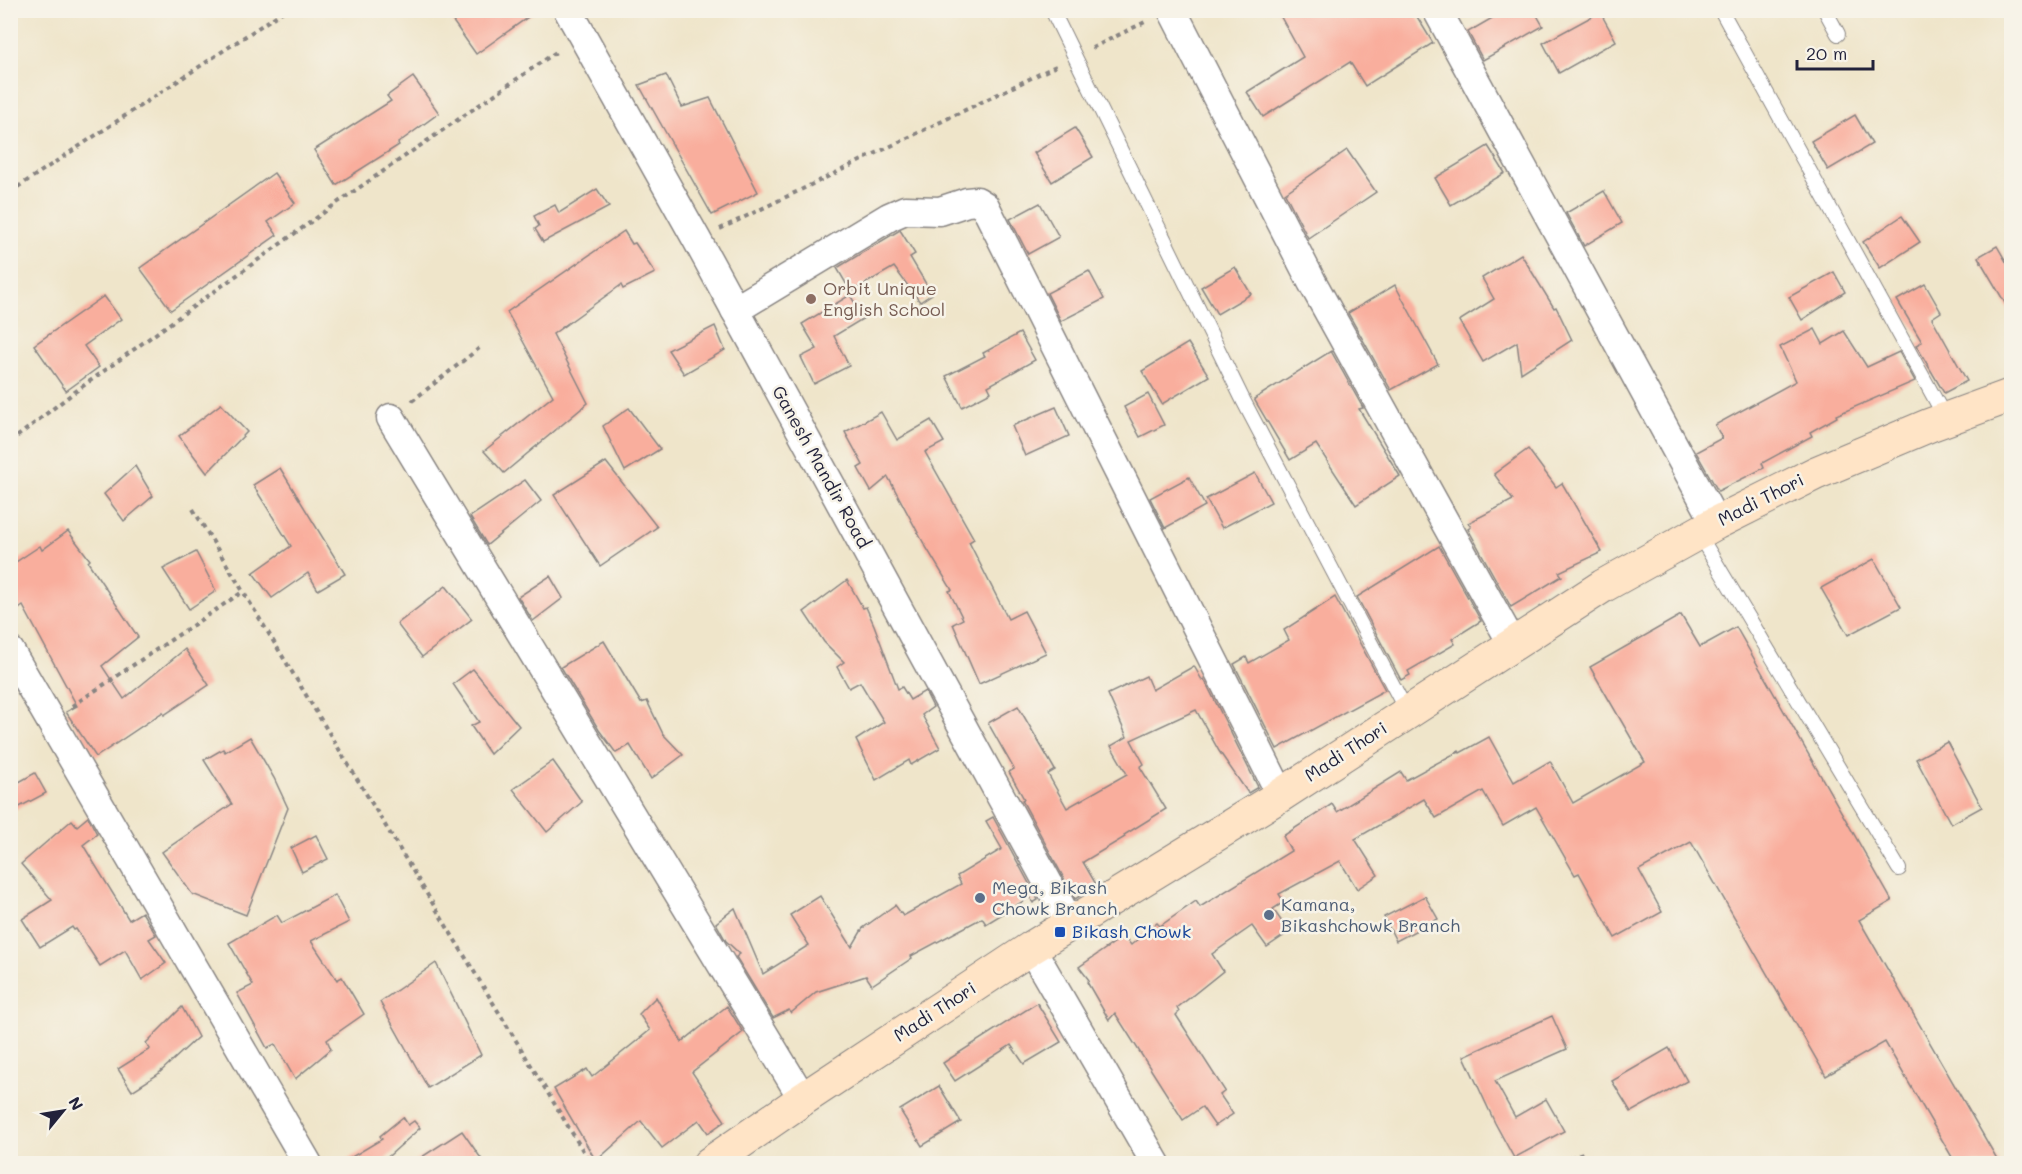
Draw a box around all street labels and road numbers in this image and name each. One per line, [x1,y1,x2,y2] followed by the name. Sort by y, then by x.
[767,381,877,552] street label: Ganesh Mandir Road
[1713,467,1808,531] street label: Madi Thori
[1300,716,1391,787] street label: Madi Thori
[889,976,980,1047] street label: Madi Thori

